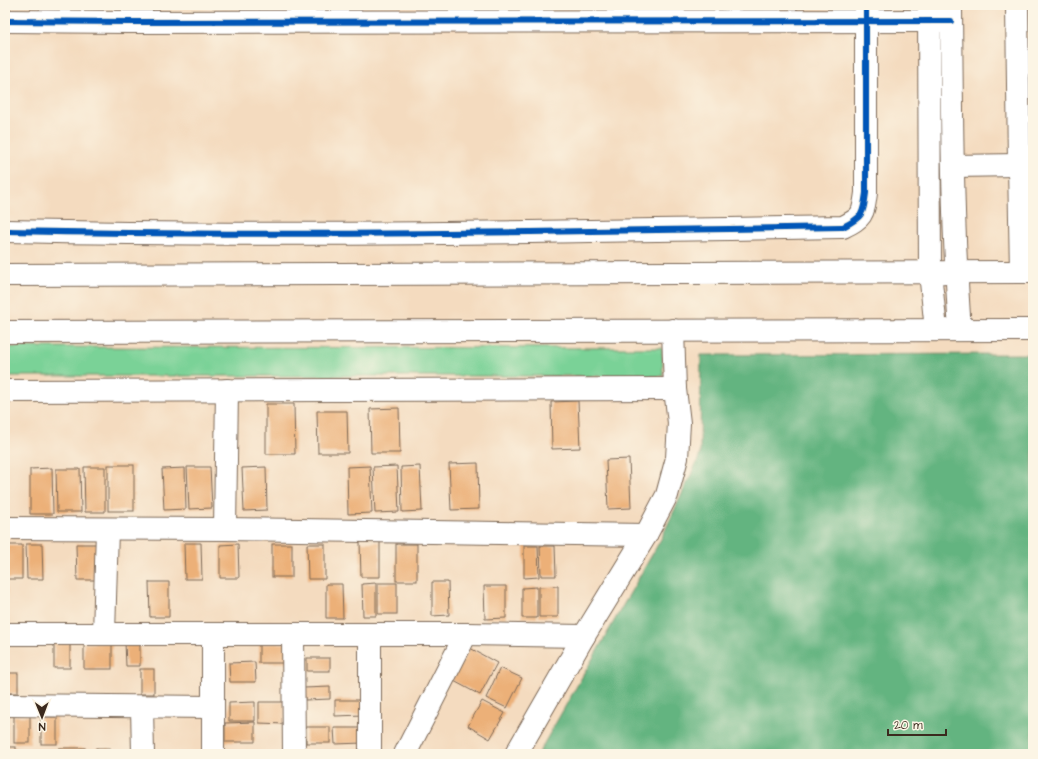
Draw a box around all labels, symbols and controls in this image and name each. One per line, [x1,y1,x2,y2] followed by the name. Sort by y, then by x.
[22,697,62,737] north arrow
[888,711,946,737] scale bar
[894,717,923,734] text: 20 m
[38,719,46,734] text: N

